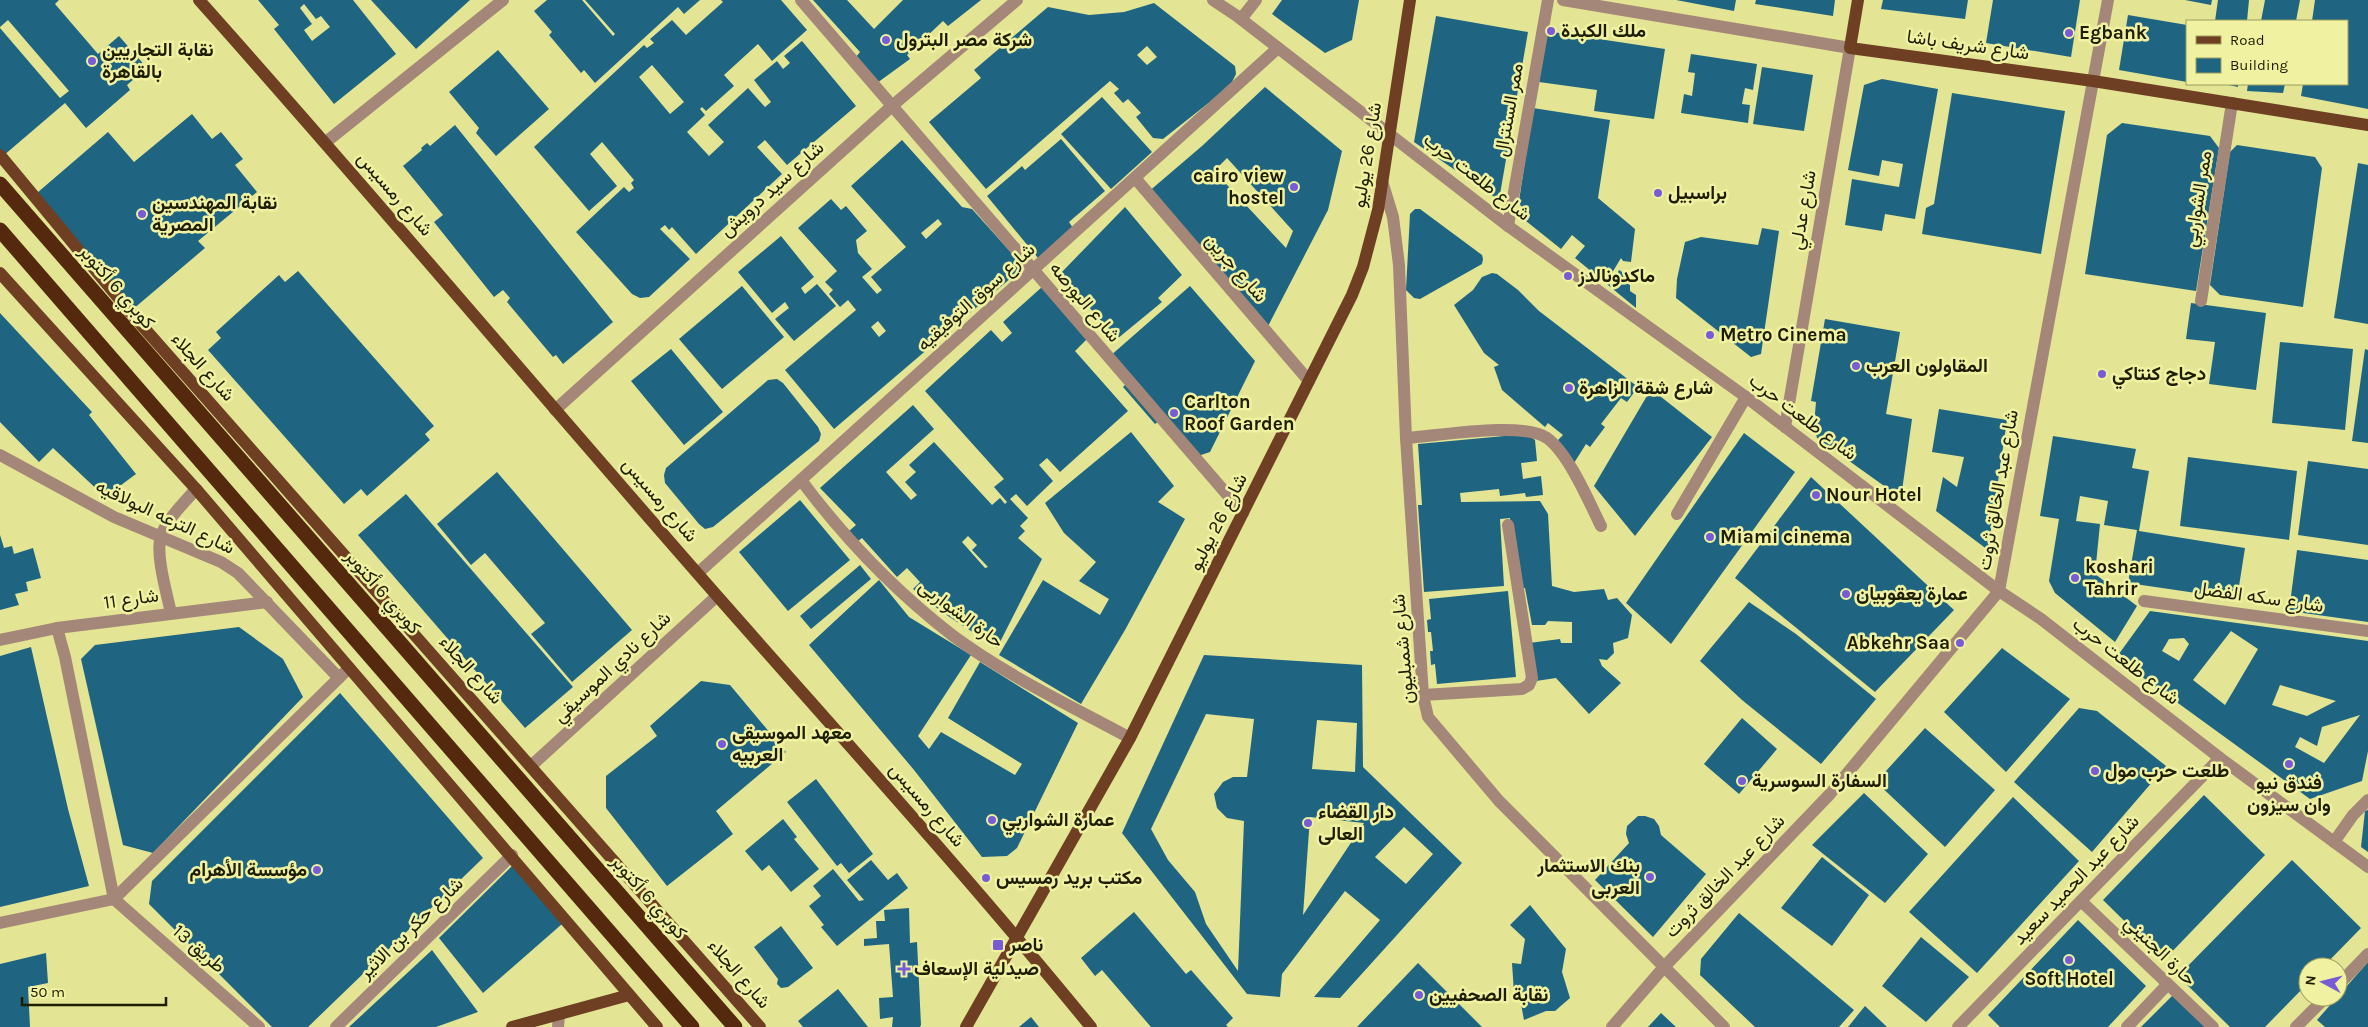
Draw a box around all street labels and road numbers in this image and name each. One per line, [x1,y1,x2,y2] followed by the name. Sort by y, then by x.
[1905,26,2031,65] street label: شارع شريف باشا
[1490,62,1528,158] street label: ممر السنترال
[1348,101,1387,209] street label: شارع 26 يوليو
[1419,129,1535,226] street label: شارع طلعت حرب
[715,137,829,242] street label: شارع سيد درويش
[352,147,438,241] street label: شارع رمسيس
[2180,149,2220,249] street label: ممر الشواربي
[1785,168,1825,252] street label: شارع عدلي
[1200,229,1272,307] street label: شارع جرين
[913,238,1040,356] street label: شارع سوق التوفيقيه
[71,240,159,336] street label: كوبري 6 أكتوبر
[1044,257,1125,347] street label: شارع البورصه
[166,328,240,407] street label: شارع الجلاء
[1744,369,1861,466] street label: شارع طلعت حرب
[1973,408,2024,572] street label: شارع عبد الخالق ثروت
[617,453,703,547] street label: شارع رمسيس
[1184,470,1253,575] street label: شارع 26 يوليو
[92,475,238,560] street label: شارع الترعه البولاقيه
[337,545,425,641] street label: كوبري 6 أكتوبر
[914,575,1008,653] street label: حارة الشواربى
[2193,577,2325,618] street label: شارع سكه الفضل
[102,584,160,615] street label: شارع 11
[1387,593,1420,705] street label: شارع شمبليون
[549,607,678,730] street label: شارع نادي الموسيقي
[2068,613,2184,710] street label: شارع طلعت حرب
[434,631,508,710] street label: شارع الجلاء
[884,758,970,852] street label: شارع رمسيس
[1661,810,1790,943] street label: شارع عبد الخالق ثروت
[2008,811,2144,950] street label: شارع عبد الحميد سعيد
[603,850,691,946] street label: كوبري 6 أكتوبر
[353,873,469,985] street label: شارع حكر بن الاثير
[2117,911,2200,993] street label: حارة الجنيني
[168,920,230,978] street label: طريق 13
[702,935,775,1014] street label: شارع الجلاء

